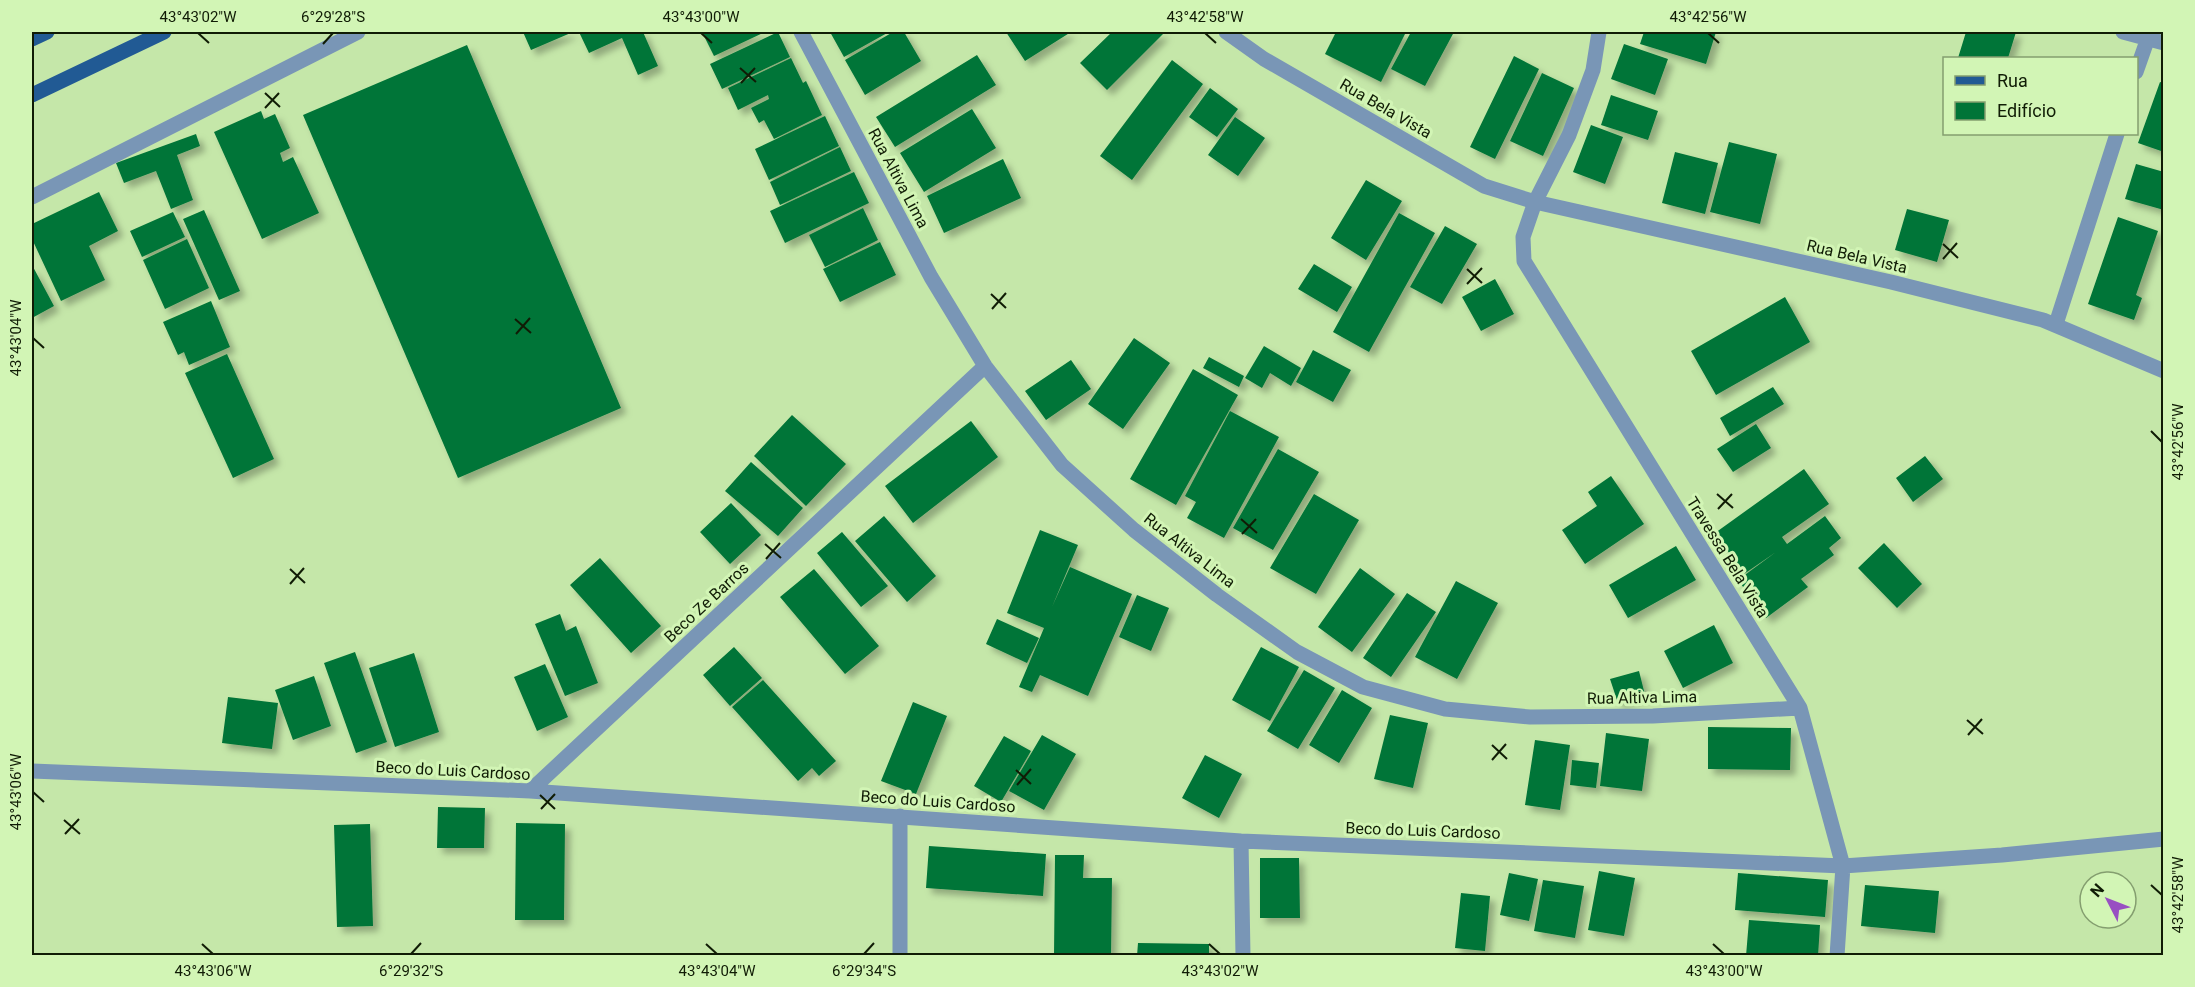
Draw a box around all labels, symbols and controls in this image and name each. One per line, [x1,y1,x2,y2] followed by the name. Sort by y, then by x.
[160,8,236,26] text: 43°43'02"W
[301,8,365,26] text: 6°29'28"S
[663,8,739,26] text: 43°43'00"W
[1167,8,1243,26] text: 43°42'58"W
[1670,8,1746,26] text: 43°42'56"W
[1943,57,2138,135] legend
[1997,70,2028,91] text: Rua
[1337,75,1435,142] street label: Rua Bela Vista
[1997,100,2056,121] text: Edifício
[864,125,933,231] street label: Rua Altiva Lima
[1805,236,1909,277] street label: Rua Bela Vista
[7,300,25,376] text: 43°43'04"W
[2169,404,2187,480] text: 43°42'56"W
[1683,493,1773,621] street label: Travessa Bela Vista
[1140,509,1239,592] street label: Rua Altiva Lima
[660,558,753,646] street label: Beco Ze Barros
[1587,687,1697,708] street label: Rua Altiva Lima
[7,754,25,830] text: 43°43'06"W
[375,757,531,784] street label: Beco do Luis Cardoso
[860,787,1016,816] street label: Beco do Luis Cardoso
[1345,818,1501,843] street label: Beco do Luis Cardoso
[2169,857,2187,933] text: 43°42'58"W
[2078,870,2138,930] north arrow
[2086,880,2108,901] text: N
[175,962,251,980] text: 43°43'06"W
[379,962,443,980] text: 6°29'32"S
[679,962,755,980] text: 43°43'04"W
[832,962,896,980] text: 6°29'34"S
[1182,962,1258,980] text: 43°43'02"W
[1686,962,1762,980] text: 43°43'00"W

